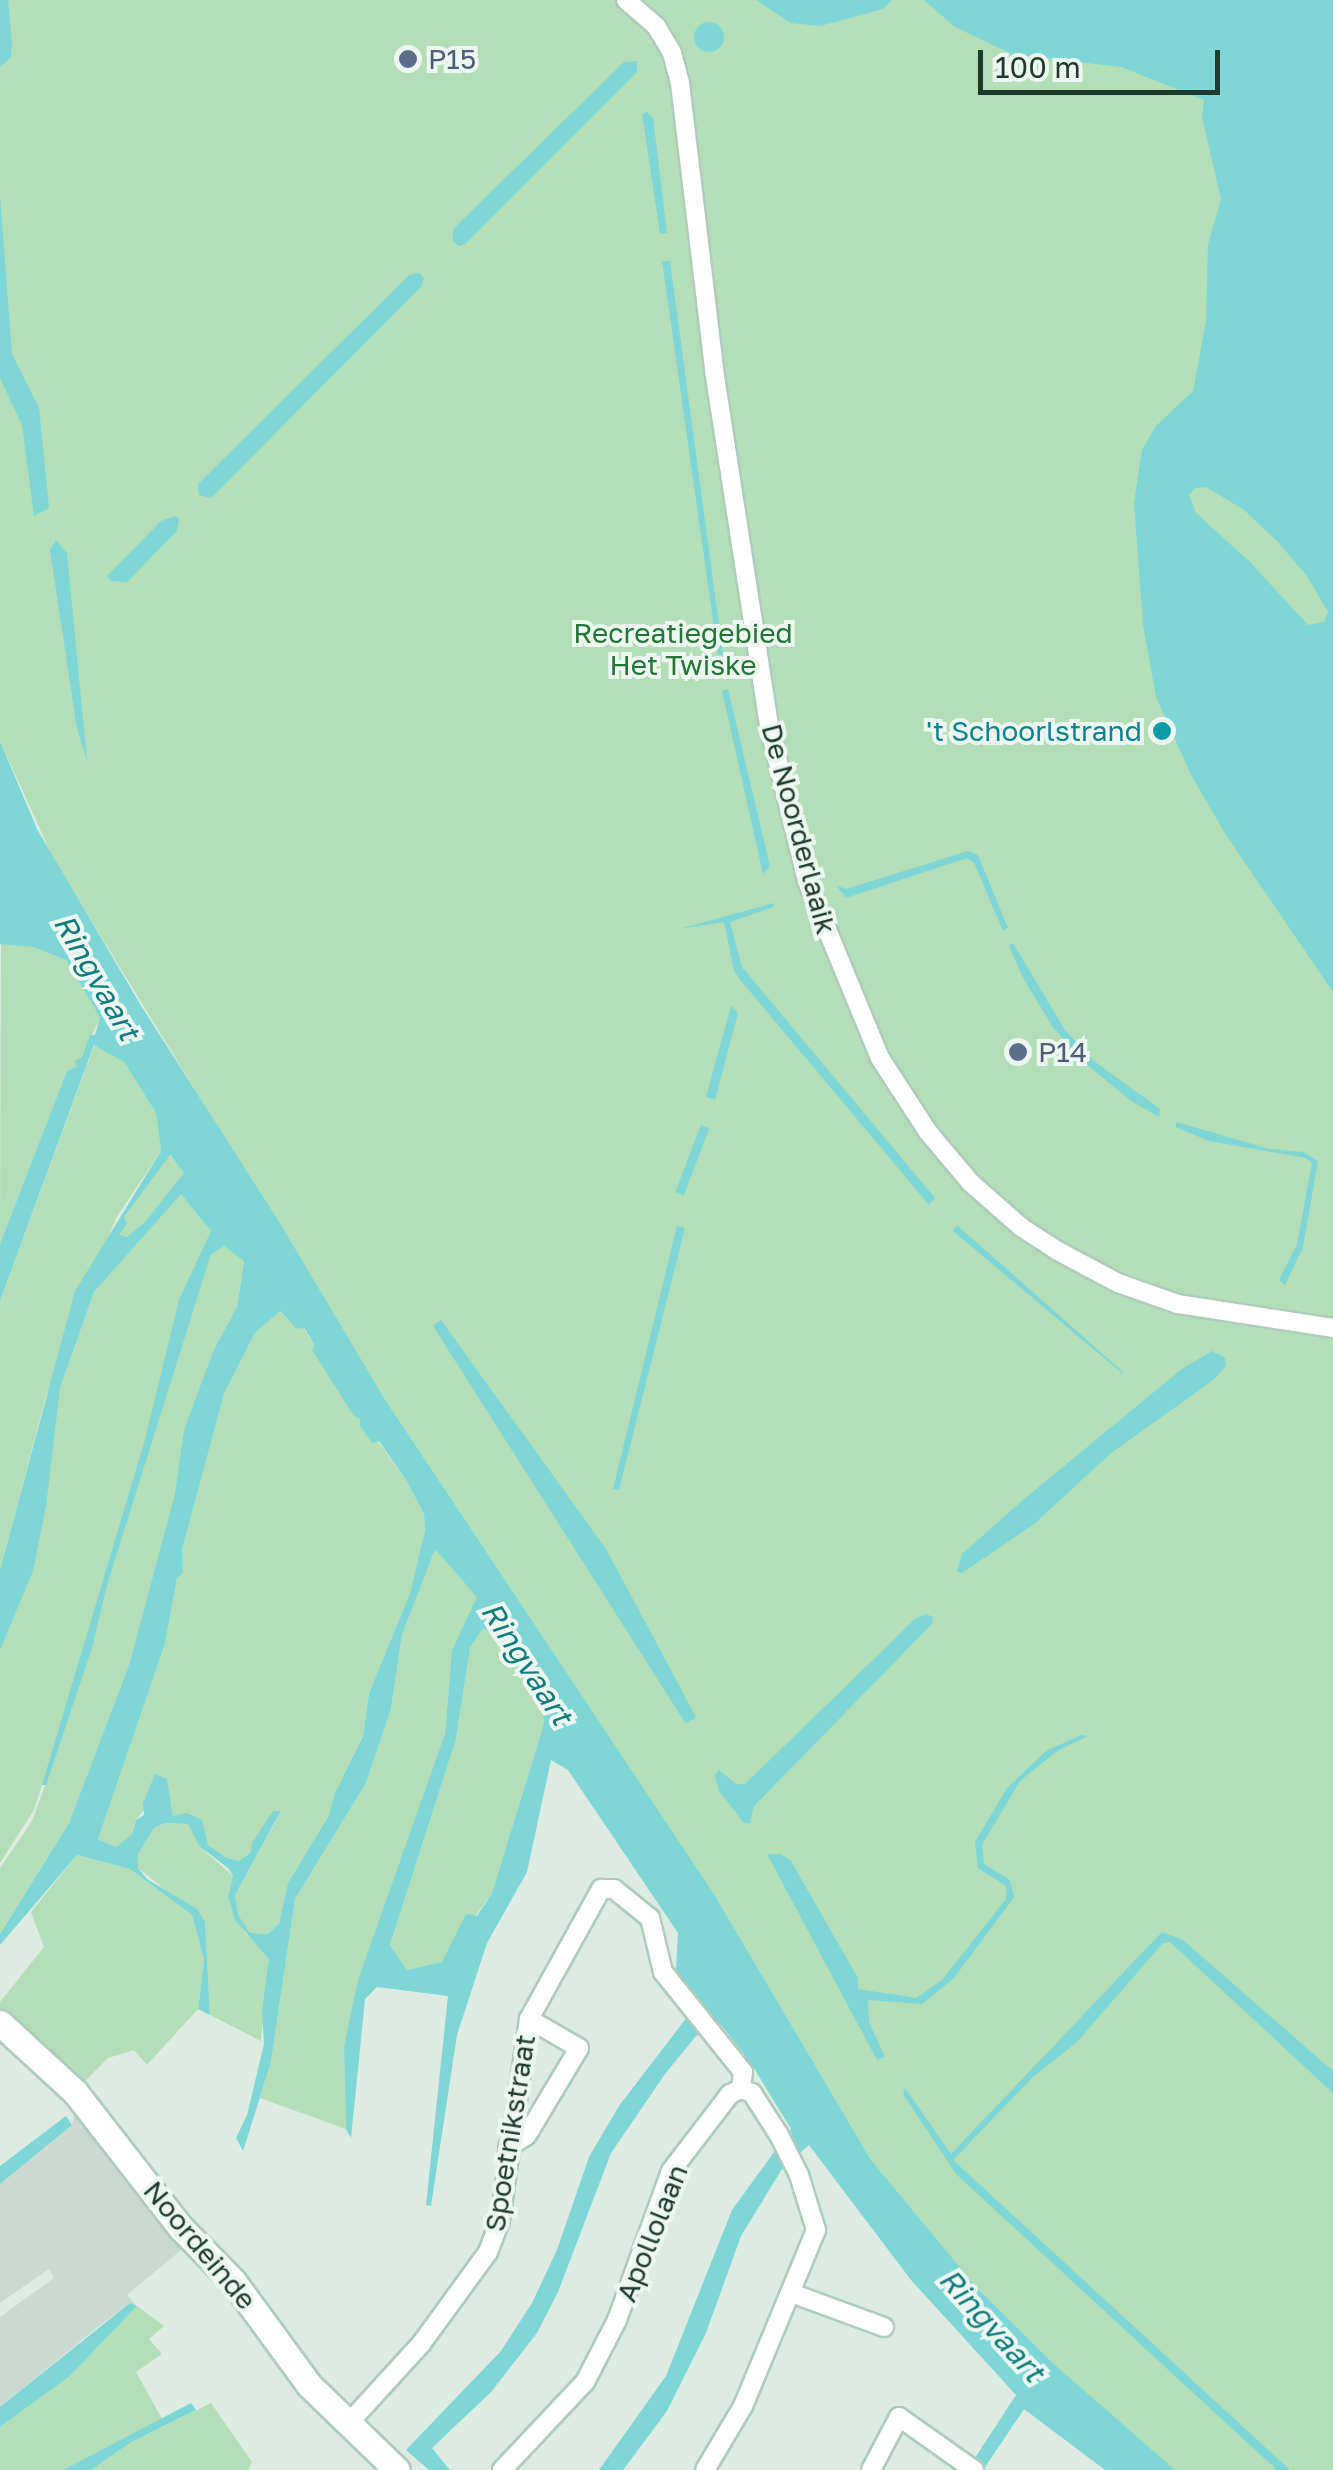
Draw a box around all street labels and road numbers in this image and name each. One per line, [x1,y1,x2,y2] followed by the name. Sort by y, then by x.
[755,720,843,938] street label: De Noorderlaaik
[478,2032,542,2234] street label: Spoetnikstraat
[609,2159,695,2307] street label: Apollolaan
[137,2174,263,2316] street label: Noordeinde

